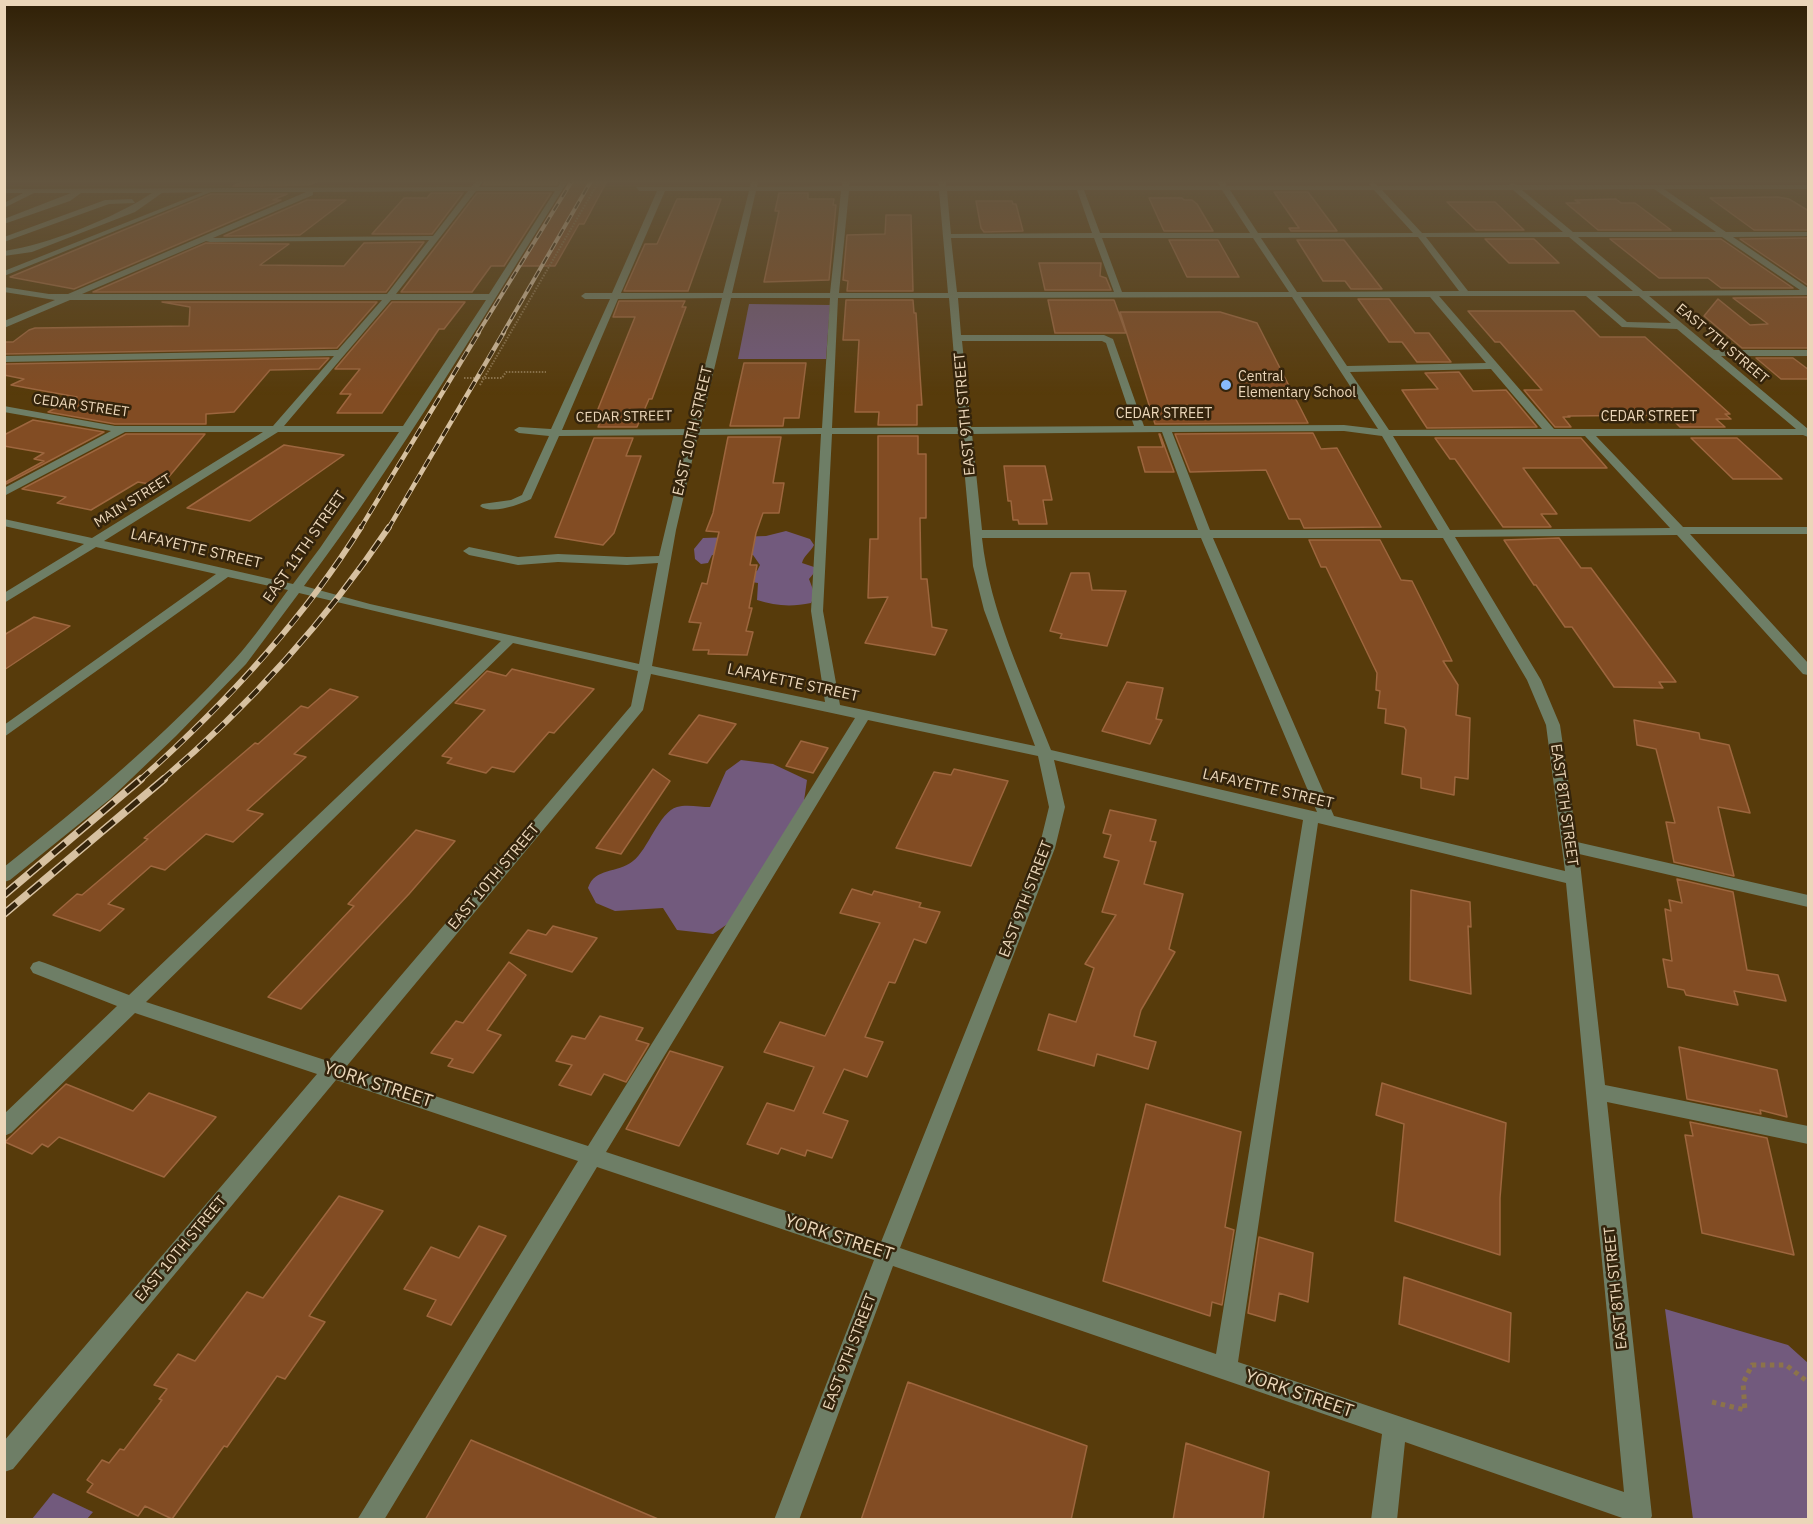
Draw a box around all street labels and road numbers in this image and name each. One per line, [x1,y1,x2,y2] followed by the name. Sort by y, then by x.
[1672,301,1772,387] street label: EAST 7TH STREET
[951,352,979,476] street label: EAST 9TH STREET
[669,364,717,498] street label: EAST 10TH STREET
[32,391,130,421] street label: CEDAR STREET
[1116,406,1212,422] street label: CEDAR STREET
[576,408,672,426] street label: CEDAR STREET
[1601,409,1697,425] street label: CEDAR STREET
[91,470,175,532] street label: MAIN STREET
[260,488,350,606] street label: EAST 11TH STREET
[129,525,263,573] street label: LAFAYETTE STREET
[726,660,860,706] street label: LAFAYETTE STREET
[1546,743,1582,867] street label: EAST 8TH STREET
[1201,765,1335,813] street label: LAFAYETTE STREET
[445,820,543,934] street label: EAST 10TH STREET
[995,838,1057,960] street label: EAST 9TH STREET
[321,1057,435,1113] street label: YORK STREET
[132,1192,230,1306] street label: EAST 10TH STREET
[782,1210,896,1266] street label: YORK STREET
[1601,1226,1631,1350] street label: EAST 8TH STREET
[819,1291,881,1413] street label: EAST 9TH STREET
[1242,1365,1356,1423] street label: YORK STREET

